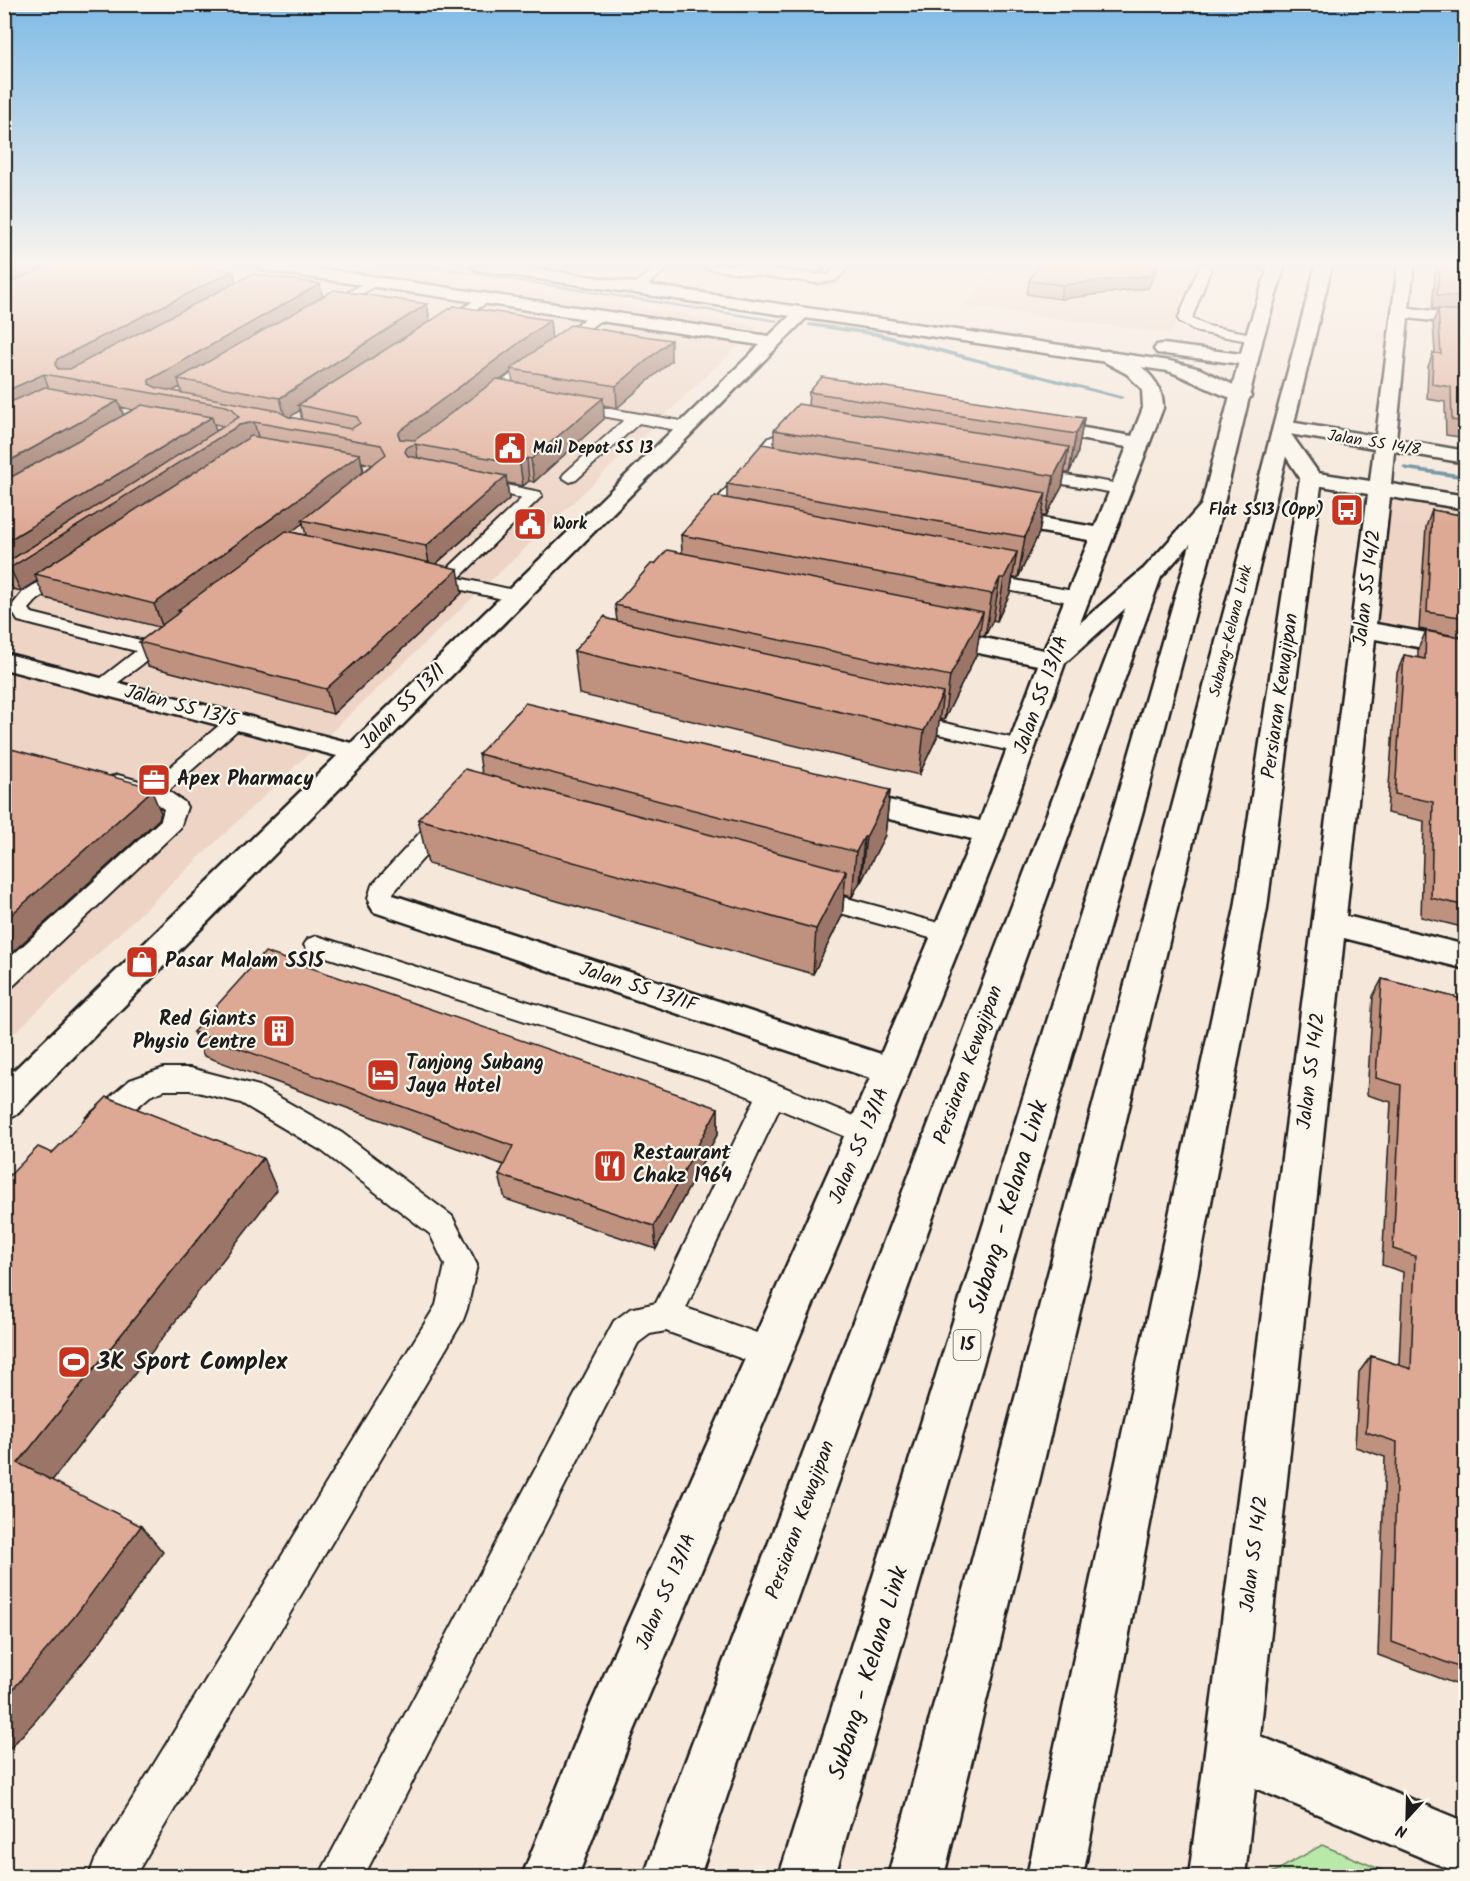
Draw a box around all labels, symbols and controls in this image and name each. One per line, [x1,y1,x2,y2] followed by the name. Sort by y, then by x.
[1326,423,1423,463] street label: Jalan SS 14/8
[492,430,528,466] public building icon: Mail Depot SS 13
[533,436,653,461] place label: Mail Depot SS 13
[1329,492,1365,528] bus stop icon: Flat SS13 (Opp)
[1209,498,1324,523] place label: Flat SS13 (Opp)
[512,506,548,542] public building icon: Work
[553,512,588,537] place label: Work
[1345,528,1391,648] street label: Jalan SS 14/2
[1203,562,1260,699] street label: Subang-Kelana Link
[1254,611,1308,781] street label: Persiaran Kewajipan
[1006,631,1078,759] street label: Jalan SS 13/1A
[352,656,454,758] street label: Jalan SS 13/1
[121,676,243,738] street label: Jalan SS 13/5
[136,762,172,798] office icon: Apex Pharmacy
[177,764,314,796] place label: Apex Pharmacy
[124,944,160,980] shop icon: Pasar Malam SS15
[165,946,326,978] place label: Pasar Malam SS15
[575,954,703,1023] street label: Jalan SS 13/1F
[925,981,1013,1149] street label: Persiaran Kewajipan
[133,1004,257,1059] place label: Red Giants Physio Centre
[1289,1011,1335,1131] street label: Jalan SS 14/2
[261,1013,297,1049] building icon: Red Giants Physio Centre
[406,1048,544,1103] place label: Tanjong Subang Jaya Hotel
[365,1057,401,1093] hotel icon: Tanjong Subang Jaya Hotel
[821,1083,899,1209] street label: Jalan SS 13/1A
[958,1095,1060,1318] street label: Subang - Kelana Link
[633,1138,732,1193] place label: Restaurant Chakz 1964
[592,1148,628,1184] restaurant icon: Restaurant Chakz 1964
[954,1330,980,1360] road number: 15
[96,1343,288,1382] place label: 3K Sport Complex
[56,1344,92,1380] sports icon: 3K Sport Complex
[757,1436,845,1604] street label: Persiaran Kewajipan
[1232,1494,1278,1614] street label: Jalan SS 14/2
[628,1529,706,1655] street label: Jalan SS 13/1A
[818,1561,920,1784] street label: Subang - Kelana Link
[1377,1788,1437,1848] north arrow
[1393,1817,1411,1844] text: N

